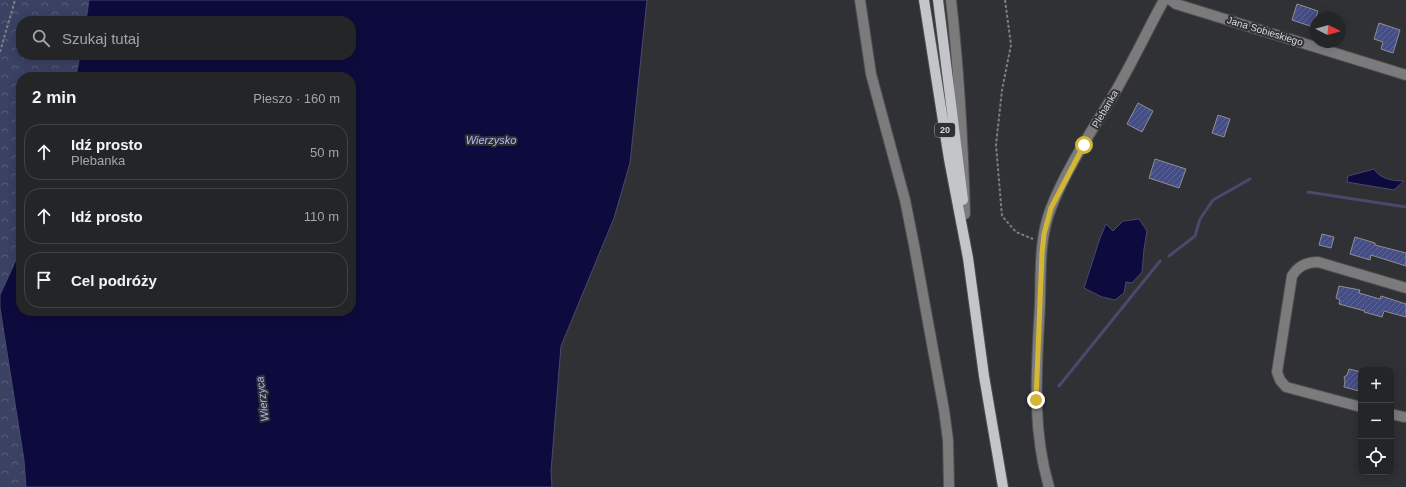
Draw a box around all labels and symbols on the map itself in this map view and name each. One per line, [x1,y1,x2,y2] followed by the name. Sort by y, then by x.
[1310,12,1346,48] north arrow
[1226,14,1305,48] street label: Jana Sobieskiego
[1090,88,1120,130] street label: Plebanka
[935,123,955,137] road number: 20
[466,134,516,146] water label: Wierzysko
[1075,136,1093,154] route start
[253,376,271,422] water label: Wierzyca
[1027,391,1045,409] route end

